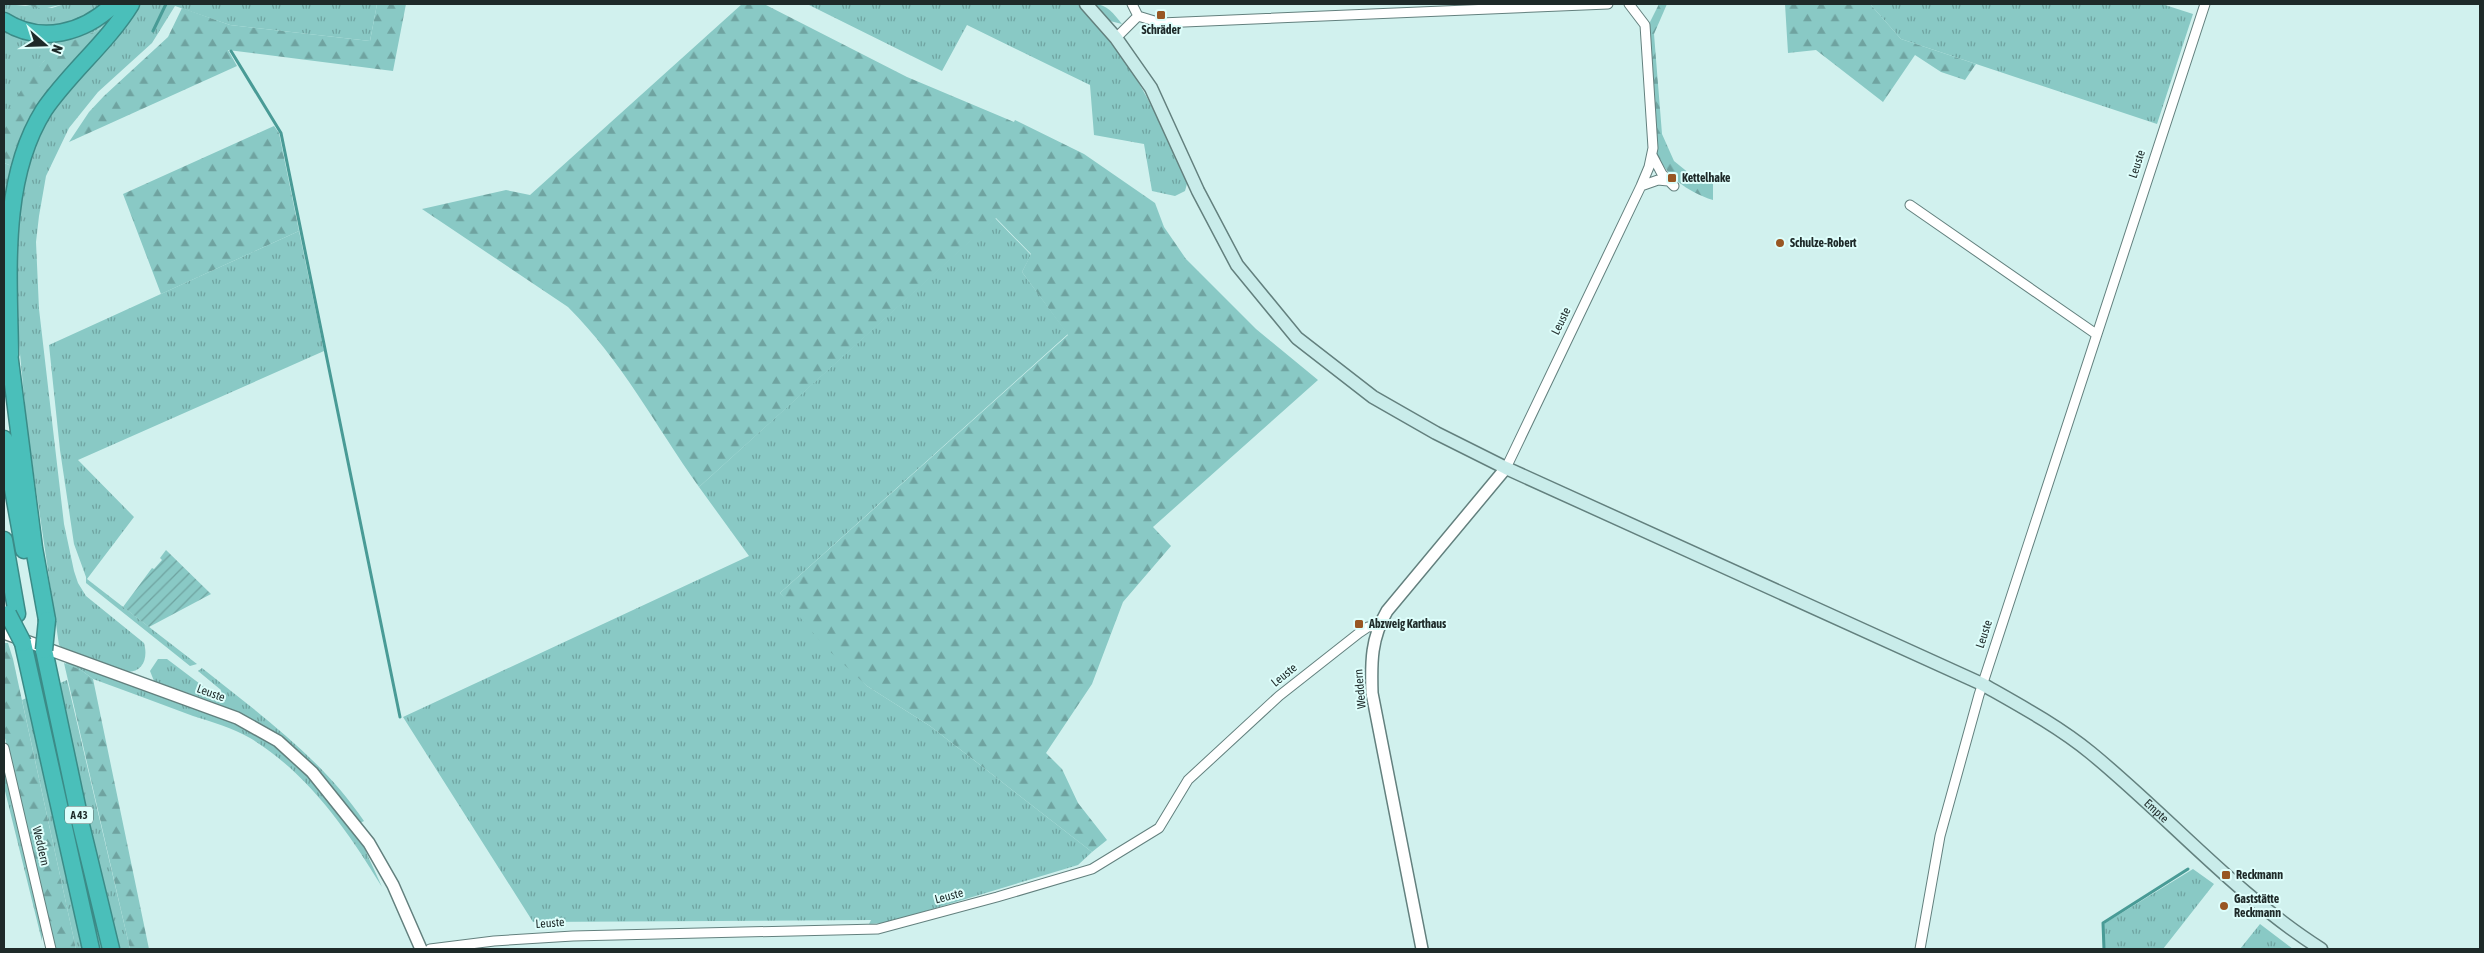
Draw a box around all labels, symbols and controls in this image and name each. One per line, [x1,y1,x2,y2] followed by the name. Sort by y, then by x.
[1155,9,1167,21] marker: Schräder
[20,20,70,70] north arrow
[1142,23,1181,37] place label: Schräder
[48,43,66,56] text: N
[2126,148,2148,180] street label: Leuste
[1682,171,1731,185] place label: Kettelhake
[1666,172,1678,184] marker: Kettelhake
[1790,236,1857,250] place label: Schulze-Robert
[1774,237,1786,249] marker: Schulze-Robert
[1548,305,1574,337] street label: Leuste
[1368,617,1447,631] place label: Abzweig Karthaus
[1353,618,1365,630] marker: Abzweig Karthaus
[1973,618,1995,650] street label: Leuste
[1268,660,1300,690] street label: Leuste
[1351,669,1369,709] street label: Weddern
[195,681,227,705] street label: Leuste
[2141,796,2172,826] street label: Empte
[65,806,93,824] road number: A 43
[30,825,52,867] street label: Weddern
[2236,868,2283,882] place label: Reckmann
[2220,869,2232,881] marker: Reckmann
[933,885,965,907] street label: Leuste
[2234,892,2281,920] place label: Gaststätte Reckmann
[2218,900,2230,912] marker: Gaststätte Reckmann
[535,915,565,931] street label: Leuste

